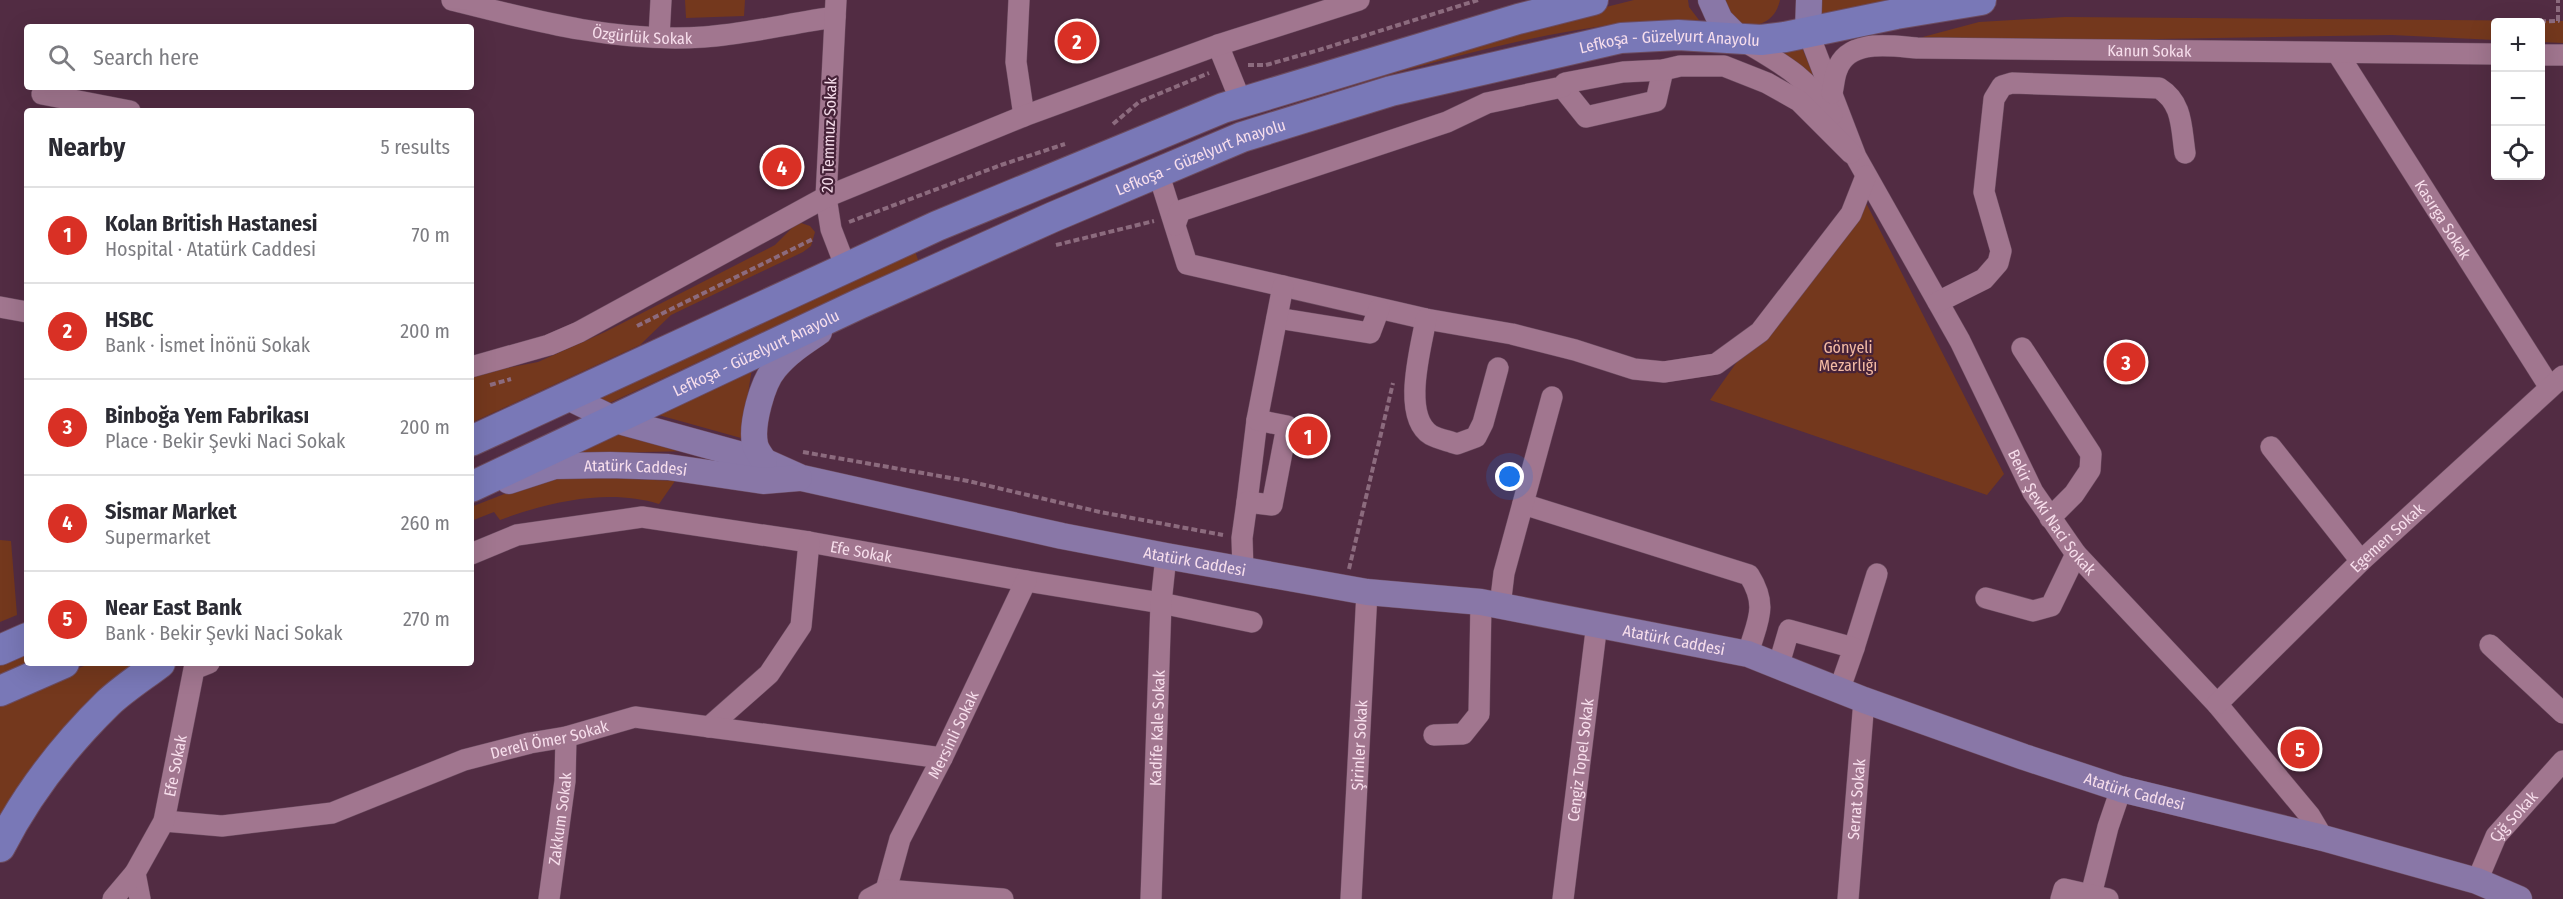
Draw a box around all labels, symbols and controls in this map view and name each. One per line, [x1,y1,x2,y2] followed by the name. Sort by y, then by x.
[1058,18,1096,63] pin: 2
[2491,18,2545,180] map controls
[2491,18,2545,72] button: +
[591,22,693,48] street label: Özgürlük Sokak
[24,24,474,90] search box
[1577,25,1760,57] street label: Lefkoşa - Güzelyurt Anayolu
[2107,40,2192,60] street label: Kanun Sokak
[45,41,78,74] icon: search
[93,44,199,71] text: Search here
[2491,72,2545,126] button: −
[817,76,841,193] street label: 20 Temmuz Sokak
[1112,115,1288,199] street label: Lefkoşa - Güzelyurt Anayolu
[2491,126,2545,180] button: locate
[48,132,125,163] text: Nearby
[380,135,450,159] text: 5 results
[762,144,802,190] pin: 4
[2411,176,2476,263] street label: Kasırga Sokak
[105,210,317,237] text: Kolan British Hastanesi
[63,223,72,247] text: 1
[412,223,450,247] text: 70 m
[105,237,316,261] text: Hospital · Atatürk Caddesi
[670,305,842,400] street label: Lefkoşa - Güzelyurt Anayolu
[105,306,154,333] text: HSBC
[63,319,72,343] text: 2
[400,319,450,343] text: 200 m
[105,333,310,357] text: Bank · İsmet İnönü Sokak
[1819,338,1877,375] park label: Gönyeli Mezarlığı
[2106,340,2146,385] pin: 3
[105,402,309,429] text: Binboğa Yem Fabrikası
[1288,414,1328,458] pin: 1
[63,415,72,439] text: 3
[400,415,450,439] text: 200 m
[105,429,345,453] text: Place · Bekir Şevki Naci Sokak
[2004,446,2100,579] street label: Bekir Şevki Naci Sokak
[584,455,689,479] street label: Atatürk Caddesi
[1495,462,1524,491] your location
[105,498,237,525] text: Sismar Market
[2346,498,2428,576] street label: Egemen Sokak
[62,511,73,535] text: 4
[401,511,450,535] text: 260 m
[105,525,211,549] text: Supermarket
[829,537,894,566] street label: Efe Sokak
[1142,542,1247,580] street label: Atatürk Caddesi
[105,594,242,621] text: Near East Bank
[63,607,72,631] text: 5
[403,607,450,631] text: 270 m
[1621,620,1727,659] street label: Atatürk Caddesi
[105,621,343,645] text: Bank · Bekir Şevki Naci Sokak
[1145,669,1168,786] street label: Kadife Kale Sokak
[924,687,982,782] street label: Mersinli Sokak
[1563,697,1597,823] street label: Cengiz Topel Sokak
[1347,699,1371,791] street label: Şirinler Sokak
[488,716,611,762] street label: Dereli Ömer Sokak
[2280,726,2320,771] pin: 5
[160,733,190,798] street label: Efe Sokak
[1843,758,1869,841] street label: Serıat Sokak
[2082,768,2187,814] street label: Atatürk Caddesi
[544,772,575,866] street label: Zakkum Sokak
[2485,787,2542,845] street label: Çiğ Sokak

